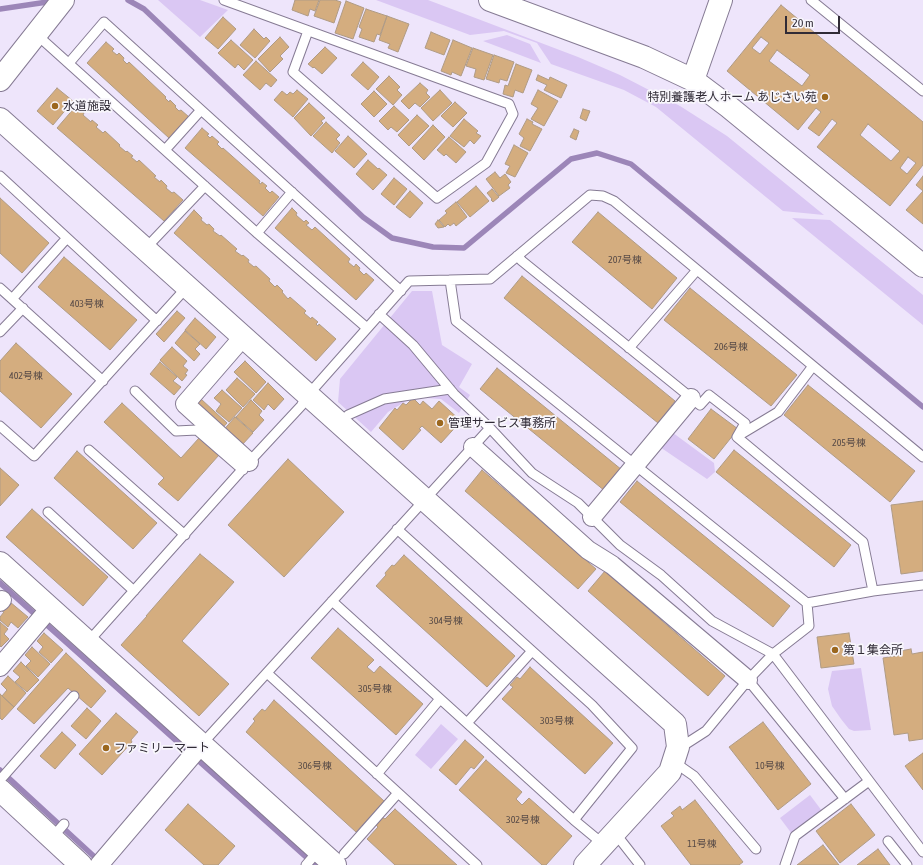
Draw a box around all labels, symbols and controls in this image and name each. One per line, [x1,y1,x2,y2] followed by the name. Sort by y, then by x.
[787,8,842,34] scale bar
[792,16,814,30] text: 20 m
[647,90,817,104] place label: 特別養護老人ホーム あじさい苑
[820,92,830,102] marker: 特別養護老人ホーム あじさい苑
[63,99,111,113] place label: 水道施設
[50,101,60,111] marker: 水道施設
[608,254,642,266] house number: 207号棟
[70,298,104,310] house number: 403号棟
[714,341,748,353] house number: 206号棟
[9,370,43,382] house number: 402号棟
[448,416,556,430] place label: 管理サービス事務所
[435,418,445,428] marker: 管理サービス事務所
[832,437,866,449] house number: 205号棟
[429,615,463,627] house number: 304号棟
[843,643,903,657] place label: 第１集会所
[830,645,840,655] marker: 第１集会所
[358,683,392,695] house number: 305号棟
[540,715,574,727] house number: 303号棟
[114,741,210,755] place label: ファミリーマート
[101,743,111,753] marker: ファミリーマート
[298,760,332,772] house number: 306号棟
[755,760,785,772] house number: 10号棟
[506,814,540,826] house number: 302号棟
[687,838,717,850] house number: 11号棟

